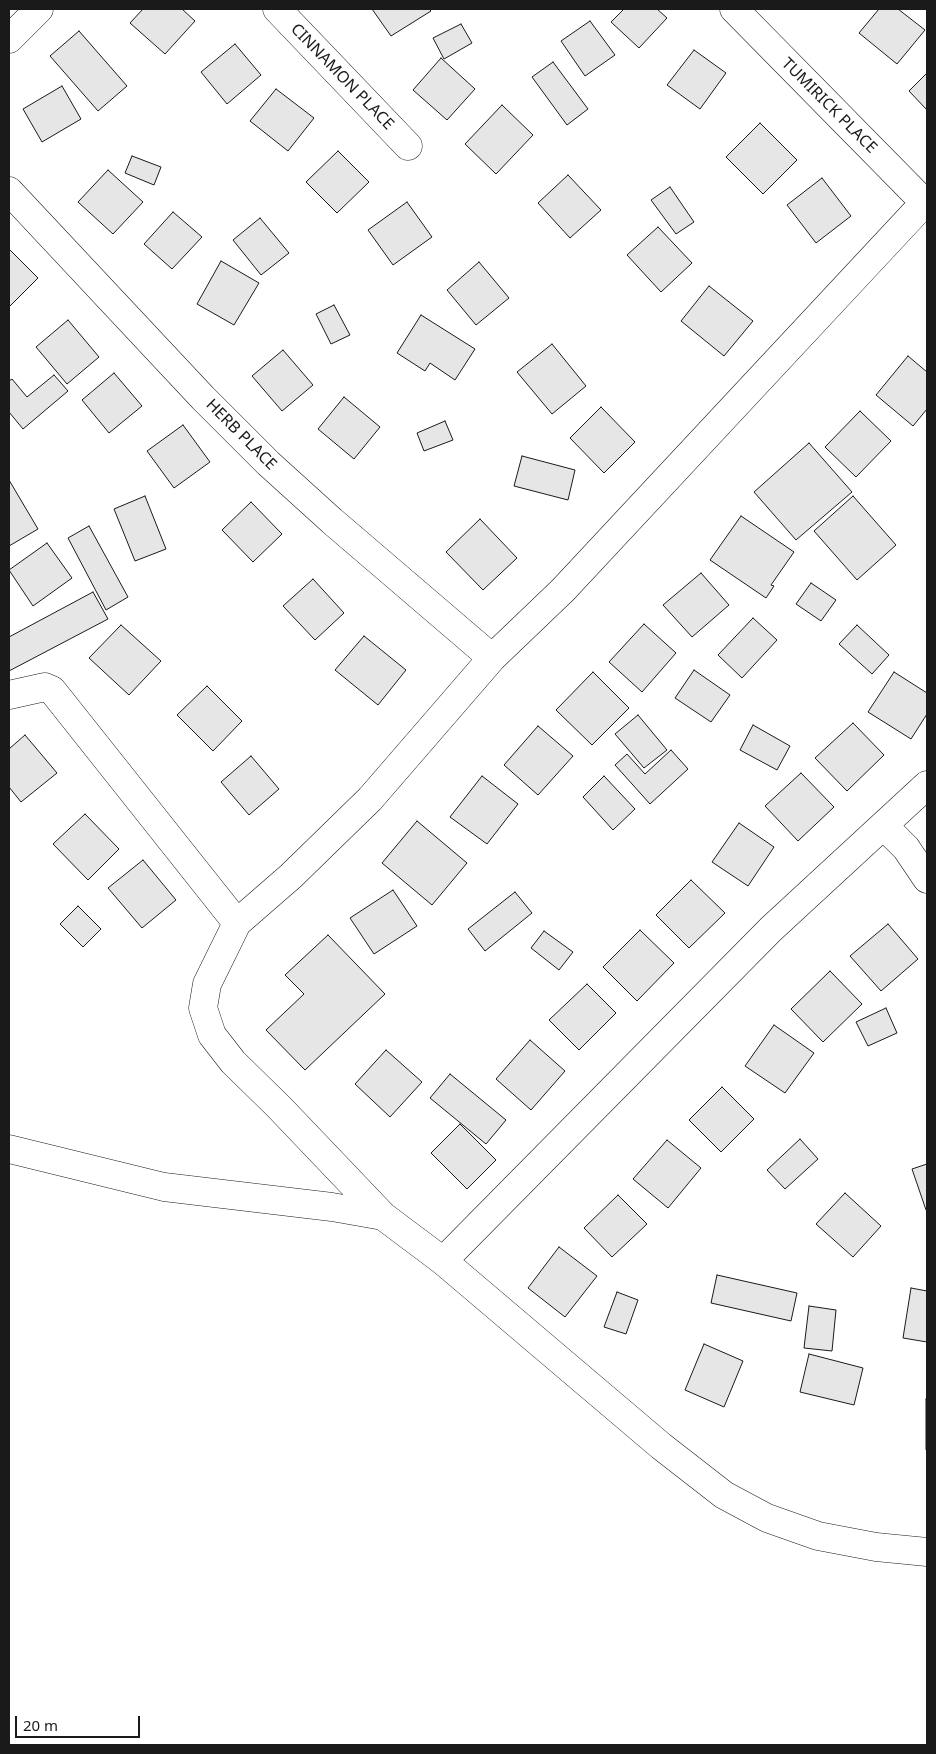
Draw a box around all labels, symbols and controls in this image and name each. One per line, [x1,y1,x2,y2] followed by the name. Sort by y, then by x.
[286,20,398,134] street label: CINNAMON PLACE
[777,54,881,158] street label: TUMIRICK PLACE
[202,396,280,474] street label: HERB PLACE
[18,1706,142,1738] scale bar
[23,1715,58,1735] text: 20 m

